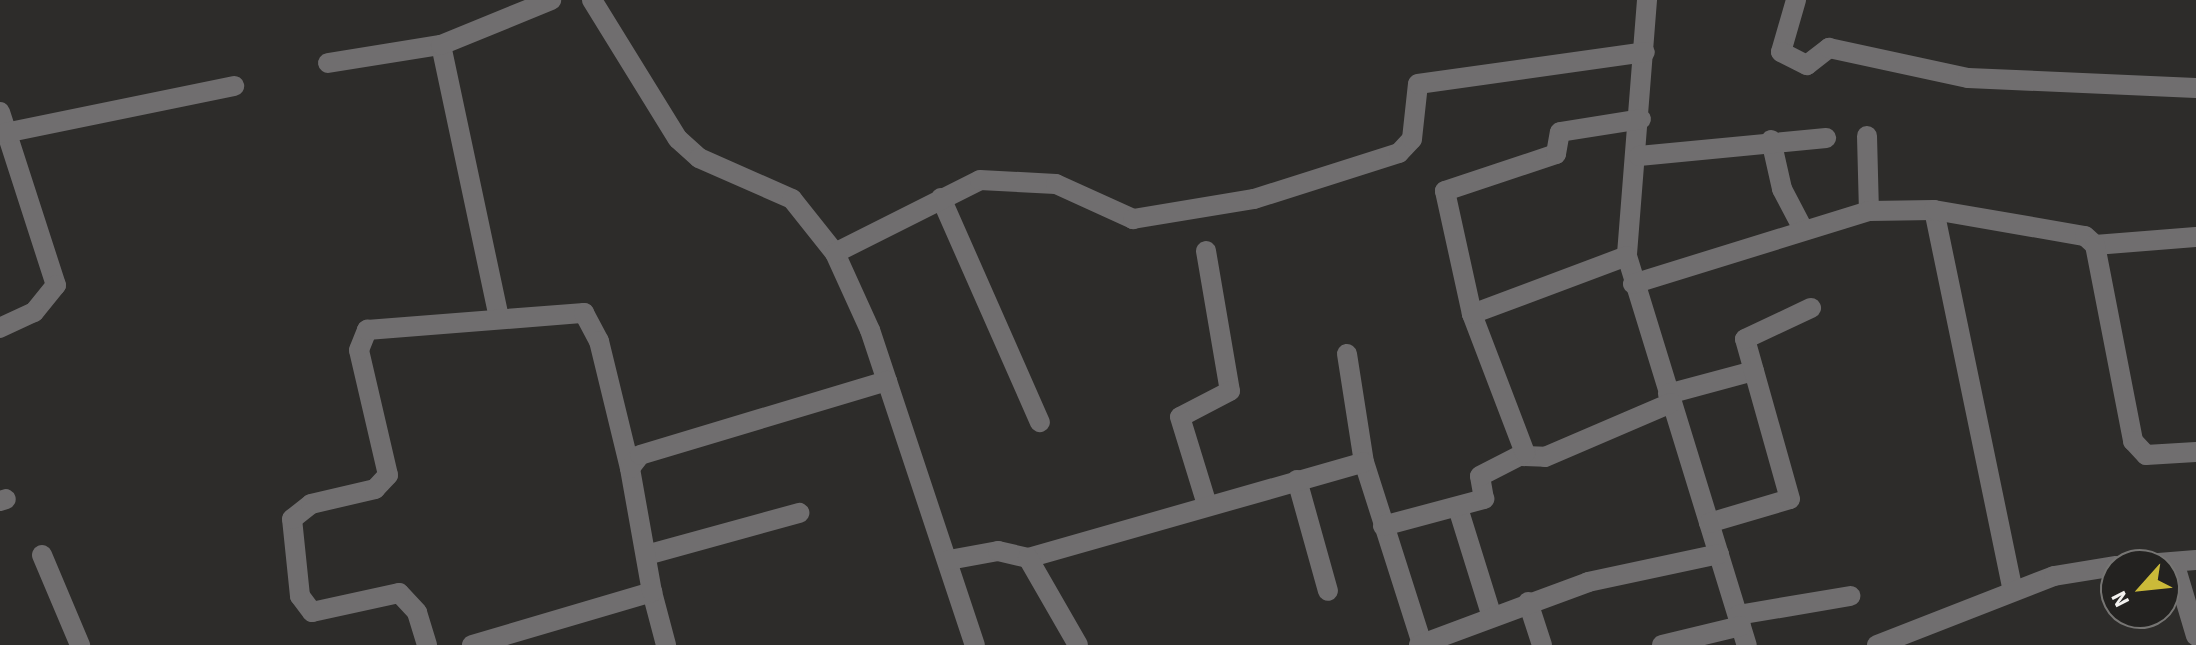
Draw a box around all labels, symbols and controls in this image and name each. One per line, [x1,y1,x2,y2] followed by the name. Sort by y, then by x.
[2100,549,2180,629] north arrow
[2103,585,2138,613] text: N

